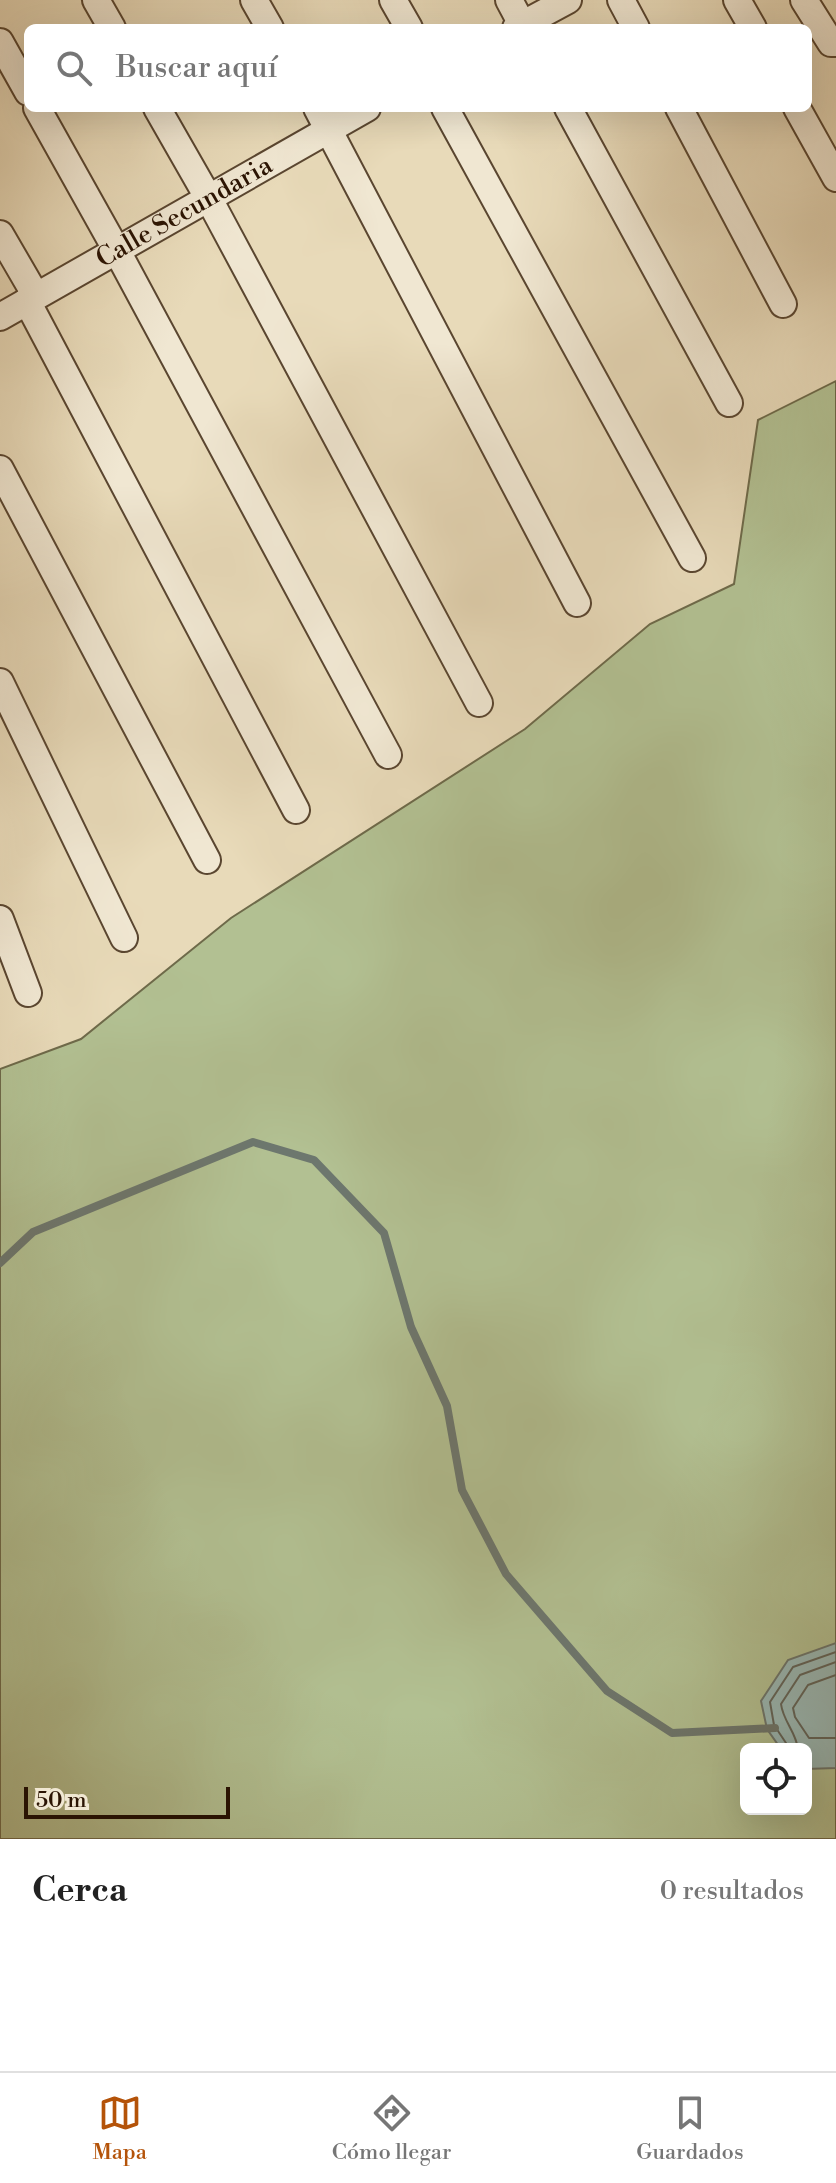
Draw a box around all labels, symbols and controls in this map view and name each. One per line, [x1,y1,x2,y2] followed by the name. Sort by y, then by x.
[24,24,812,112] search box
[52,46,96,90] icon: search
[116,49,278,87] text: Buscar aquí
[90,149,279,275] street label: Calle Secundaria
[740,1743,812,1815] map controls
[740,1743,812,1815] button: locate
[24,1783,230,1819] scale bar
[36,1787,87,1814] text: 50 m
[32,1870,127,1912] text: Cerca
[660,1875,804,1907] text: 0 resultados
[92,2091,147,2166] tab: Mapa
[332,2091,451,2166] tab: Cómo llegar
[636,2091,744,2166] tab: Guardados

